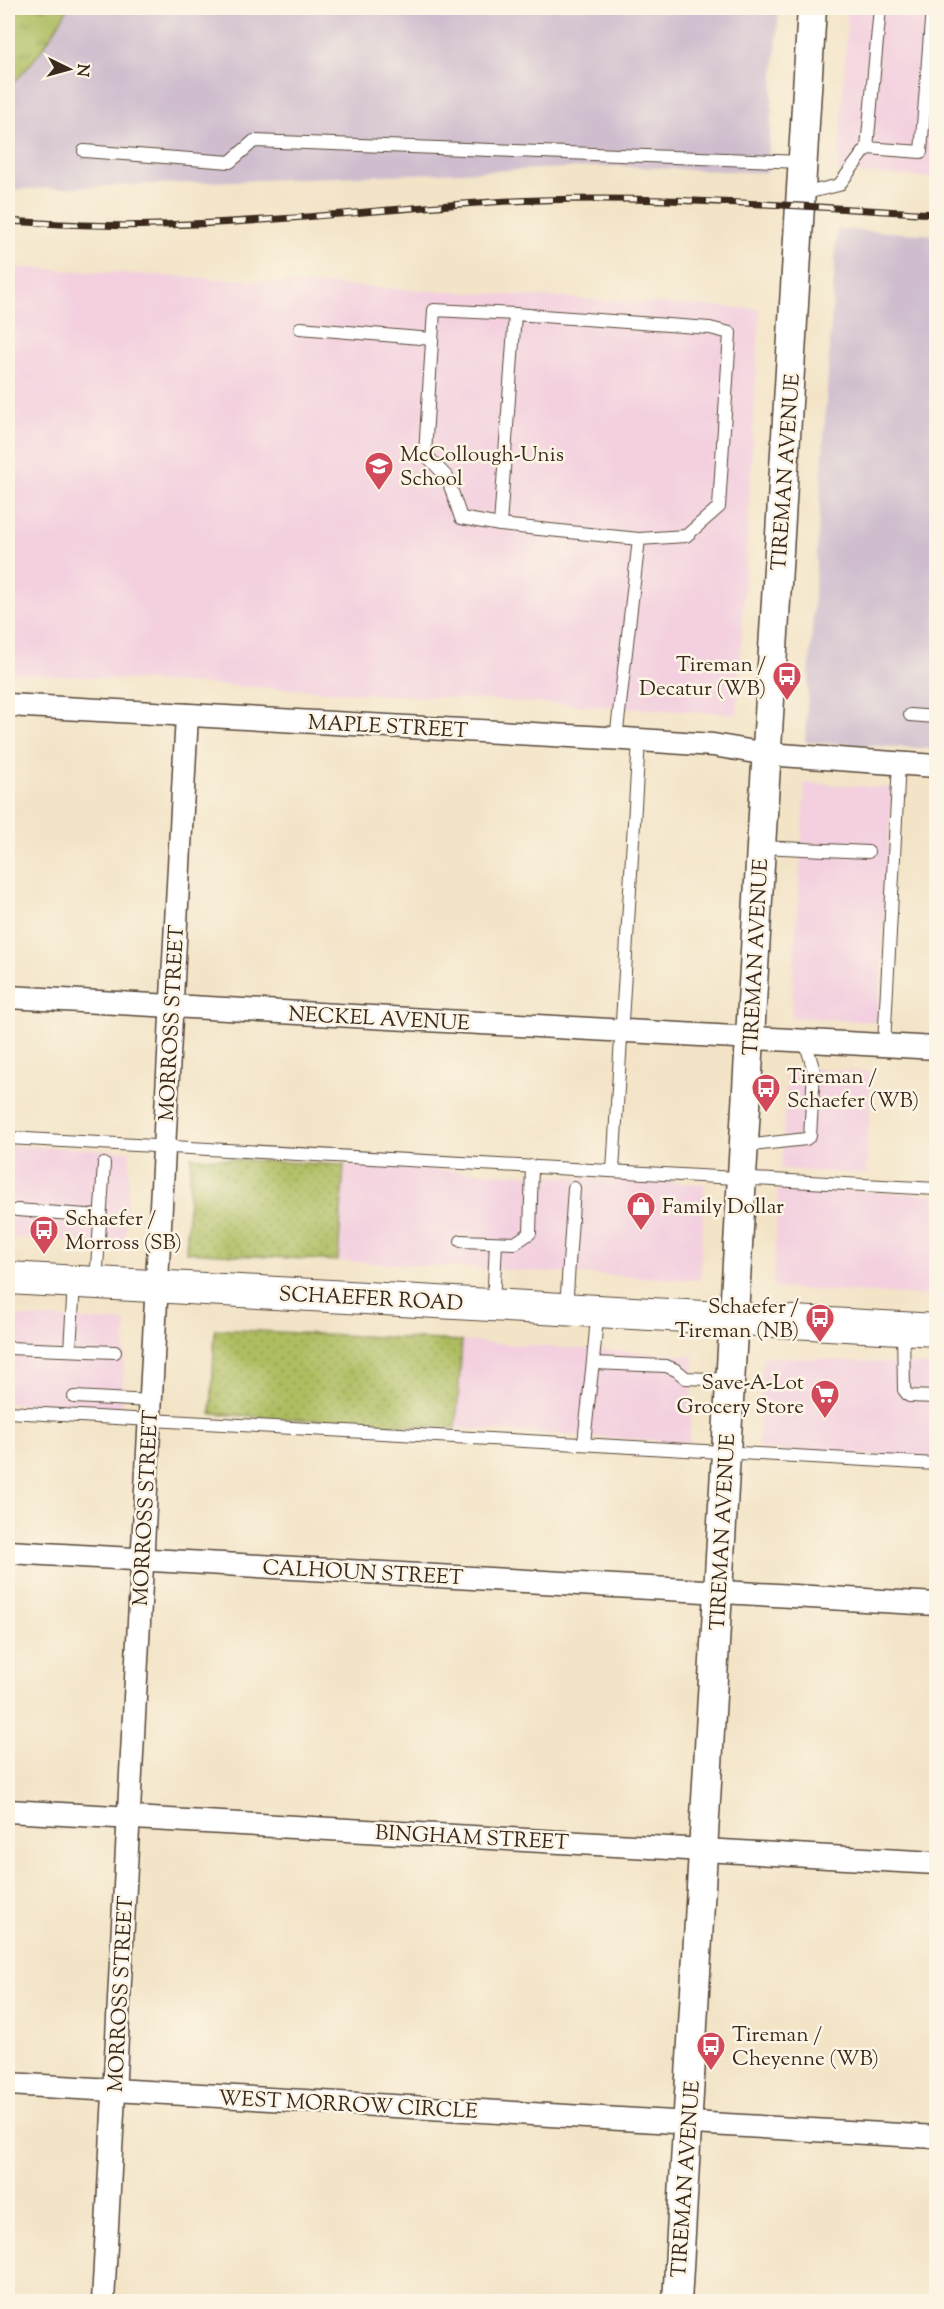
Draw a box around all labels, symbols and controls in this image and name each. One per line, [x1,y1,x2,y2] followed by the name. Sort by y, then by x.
[39,39,99,99] north arrow
[69,63,93,78] text: N
[765,372,809,572] street label: TIREMAN AVENUE
[400,441,564,495] place label: McCollough-Unis School
[363,450,395,492] school or university icon: McCollough-Unis School
[639,651,766,705] place label: Tireman / Decatur (WB)
[771,660,803,702] bus stop icon: Tireman / Decatur (WB)
[307,709,469,747] street label: MAPLE STREET
[737,858,777,1056] street label: TIREMAN AVENUE
[153,924,193,1122] street label: MORROSS STREET
[287,1000,471,1040] street label: NECKEL AVENUE
[787,1063,919,1117] place label: Tireman / Schaefer (WB)
[750,1072,782,1114] bus stop icon: Tireman / Schaefer (WB)
[625,1190,657,1232] shop icon: Family Dollar
[662,1193,784,1223] place label: Family Dollar
[65,1205,182,1259] place label: Schaefer / Morross (SB)
[28,1214,60,1256] bus stop icon: Schaefer / Morross (SB)
[278,1280,464,1320] street label: SCHAEFER ROAD
[675,1293,799,1347] place label: Schaefer / Tireman (NB)
[804,1302,836,1344] bus stop icon: Schaefer / Tireman (NB)
[677,1369,804,1423] place label: Save-A-Lot Grocery Store
[809,1378,841,1420] supermarket icon: Save-A-Lot Grocery Store
[127,1409,167,1607] street label: MORROSS STREET
[704,1433,744,1631] street label: TIREMAN AVENUE
[262,1554,464,1594] street label: CALHOUN STREET
[374,1819,570,1859] street label: BINGHAM STREET
[102,1895,142,2093] street label: MORROSS STREET
[732,2021,879,2075] place label: Tireman / Cheyenne (WB)
[695,2030,727,2072] bus stop icon: Tireman / Cheyenne (WB)
[665,2079,709,2279] street label: TIREMAN AVENUE
[217,2084,479,2128] street label: WEST MORROW CIRCLE

